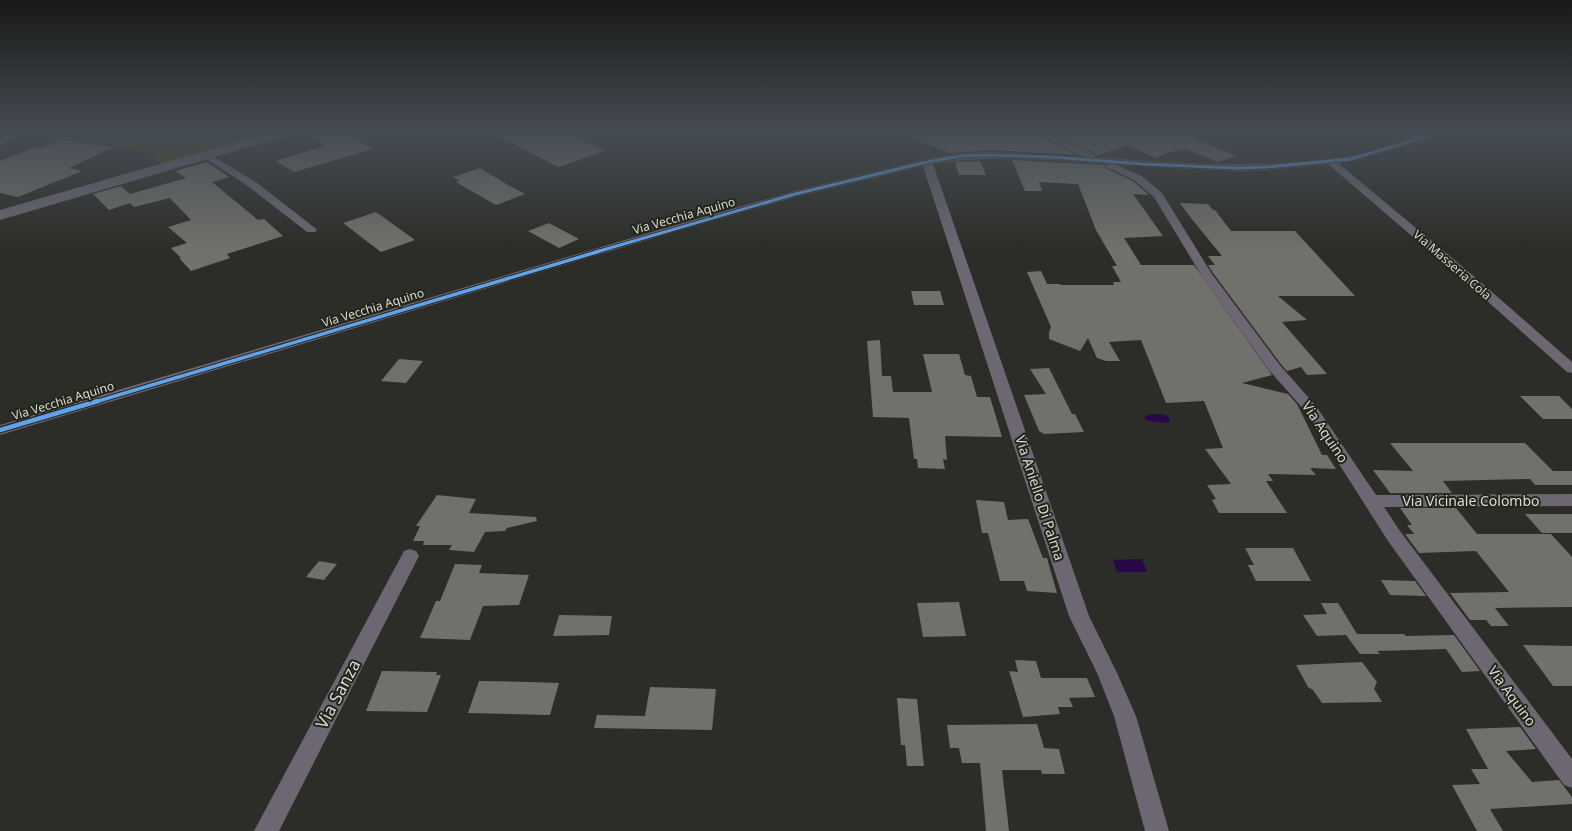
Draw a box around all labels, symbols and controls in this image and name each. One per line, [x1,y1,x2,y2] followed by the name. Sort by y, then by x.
[631,193,737,238] street label: Via Vecchia Aquino
[1410,226,1495,303] street label: Via Masseria Cola
[320,284,426,331] street label: Via Vecchia Aquino
[10,377,116,424] street label: Via Vecchia Aquino
[1298,397,1353,466] street label: Via Aquino
[1011,433,1070,563] street label: Via Aniello Di Palma
[1402,491,1540,510] street label: Via Vicinale Colombo
[310,655,365,732] street label: Via Sanza
[1484,662,1541,730] street label: Via Aquino

